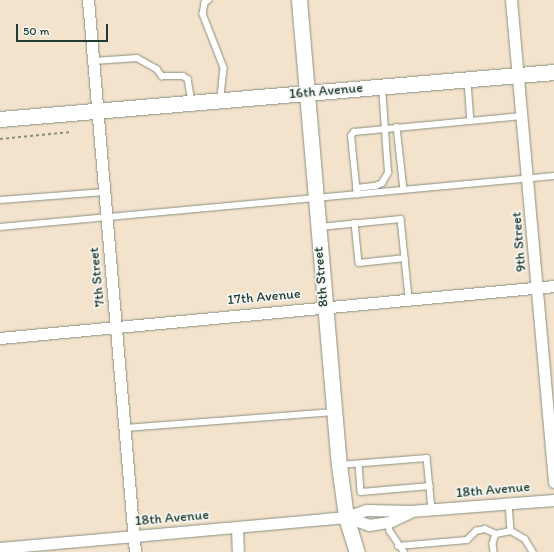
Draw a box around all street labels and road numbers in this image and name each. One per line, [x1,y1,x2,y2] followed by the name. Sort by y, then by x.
[289,79,363,103] street label: 16th Avenue
[508,211,530,273] street label: 9th Street
[310,246,332,308] street label: 8th Street
[86,247,108,307] street label: 7th Street
[227,285,301,309] street label: 17th Avenue
[456,478,530,502] street label: 18th Avenue
[135,506,209,530] street label: 18th Avenue

